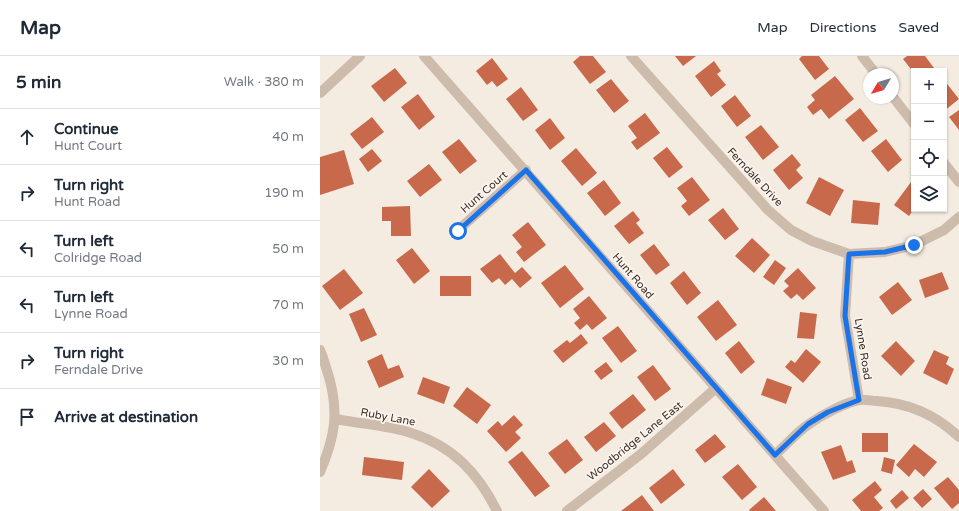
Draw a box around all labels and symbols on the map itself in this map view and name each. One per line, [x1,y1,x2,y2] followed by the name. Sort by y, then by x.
[863,68,899,104] north arrow
[725,145,785,209] street label: Ferndale Drive
[458,168,510,216] street label: Hunt Court
[449,222,467,240] route start
[905,236,923,254] route end
[610,251,656,301] street label: Hunt Road
[852,317,874,381] street label: Lynne Road
[585,399,685,483] street label: Woodbridge Lane East
[359,405,417,429] street label: Ruby Lane

